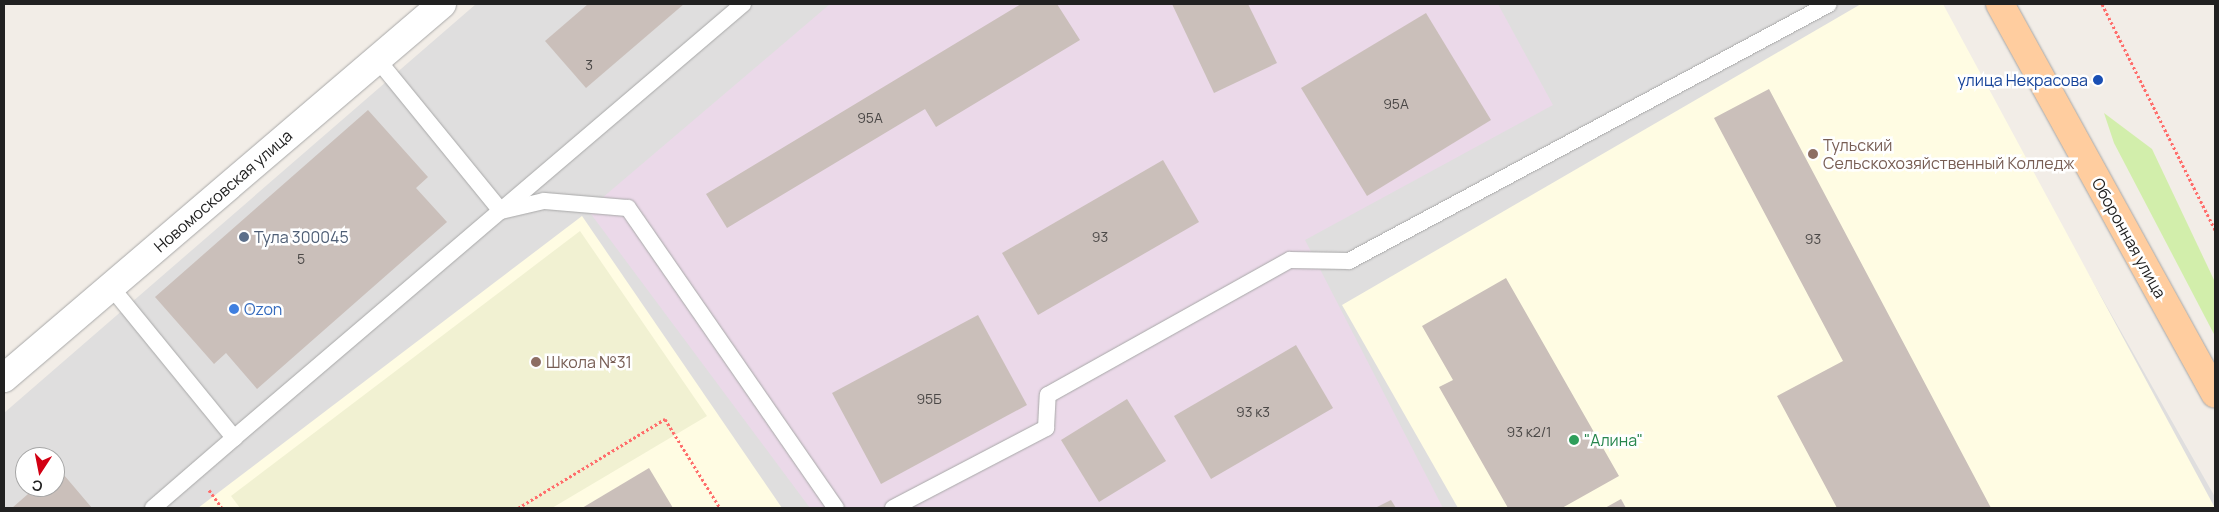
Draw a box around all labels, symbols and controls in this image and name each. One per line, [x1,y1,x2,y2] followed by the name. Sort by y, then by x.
[585,57,593,73] house number: 3
[1957,70,2088,90] place label: улица Некрасова
[2092,74,2104,86] marker: улица Некрасова
[1383,96,1409,112] house number: 95А
[857,110,883,126] house number: 95А
[150,126,296,256] street label: Новомосковская улица
[1823,135,2074,173] place label: Тульский Сельскохозяйственный Колледж
[1807,148,1819,160] marker: Тульский Сельскохозяйственный Колледж
[2088,175,2170,301] street label: Оборонная улица
[254,227,349,247] place label: Тула 300045
[1092,229,1108,245] house number: 93
[238,231,250,243] marker: Тула 300045
[1805,231,1821,247] house number: 93
[297,251,305,267] house number: 5
[244,299,282,319] place label: Ozon
[228,303,240,315] marker: Ozon
[546,352,632,372] place label: Школа №31
[530,356,542,368] marker: Школа №31
[916,391,942,407] house number: 95Б
[1236,404,1270,420] house number: 93 к3
[1506,424,1552,440] house number: 93 к2/1
[1584,430,1643,450] place label: "Алина"
[1568,434,1580,446] marker: "Алина"
[15,447,65,497] north arrow
[30,476,44,497] text: С

